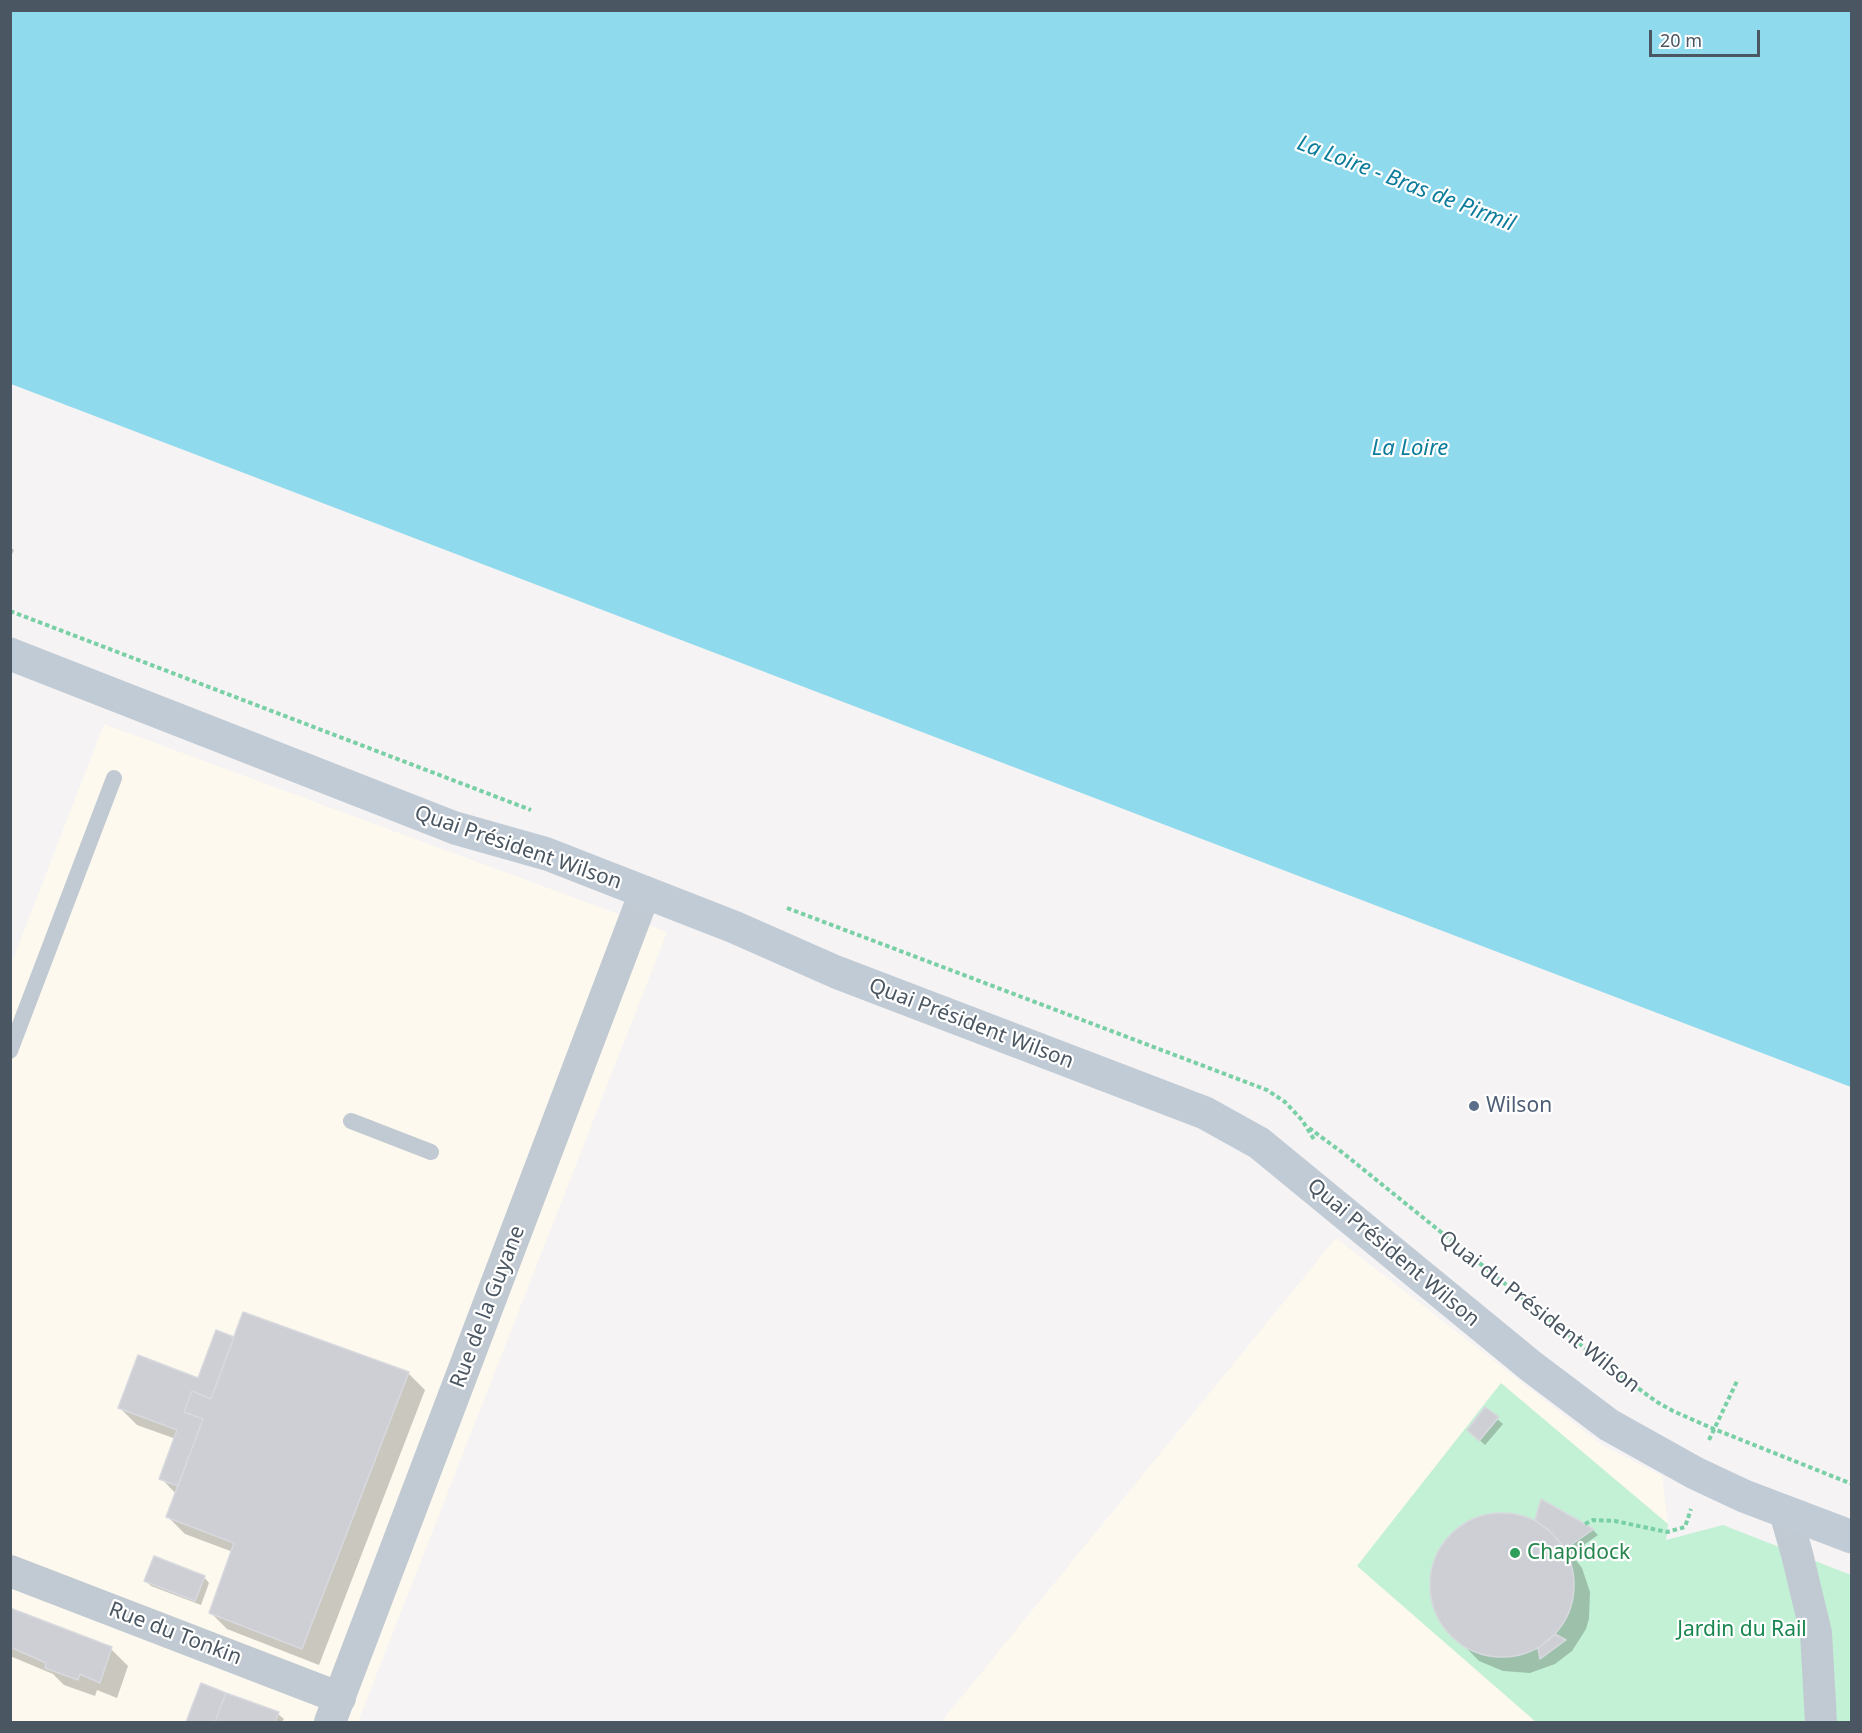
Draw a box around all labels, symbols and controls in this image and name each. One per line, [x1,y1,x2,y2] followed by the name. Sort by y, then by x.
[1652,18,1763,56] scale bar
[1660,28,1702,52] text: 20 m
[1293,130,1519,238] water label: La Loire - Bras de Pirmil
[1372,436,1448,462] water label: La Loire
[411,801,625,895] street label: Quai Président Wilson
[865,973,1077,1075] street label: Quai Président Wilson
[1486,1093,1552,1119] place label: Wilson
[1467,1099,1481,1113] marker: Wilson
[1302,1174,1484,1332] street label: Quai Président Wilson
[445,1222,531,1392] street label: Rue de la Guyane
[1433,1226,1645,1398] street label: Quai du Président Wilson
[1527,1540,1630,1566] place label: Chapidock
[1508,1546,1522,1560] marker: Chapidock
[105,1597,245,1671] street label: Rue du Tonkin
[1677,1617,1807,1643] park label: Jardin du Rail

